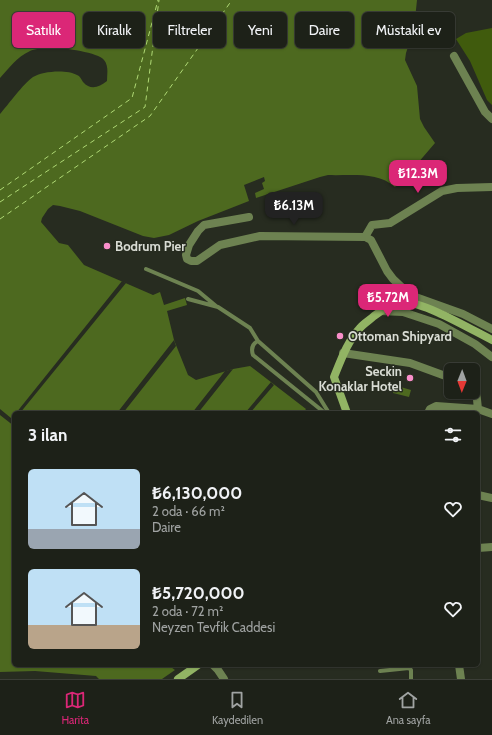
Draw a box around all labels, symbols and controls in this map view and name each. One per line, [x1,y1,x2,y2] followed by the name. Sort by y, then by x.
[12,12,75,48] chip: Satılık
[83,12,145,48] chip: Kiralık
[153,12,226,48] chip: Filtreler
[234,12,287,48] chip: Yeni
[295,12,354,48] chip: Daire
[362,12,455,48] chip: Müstakil ev
[385,160,451,194] pin: ₺12.3M
[398,165,438,181] text: ₺12.3M
[261,192,327,226] pin: ₺6.13M
[274,197,314,213] text: ₺6.13M
[115,238,186,254] place label: Bodrum Pier
[102,241,112,251] marker: Bodrum Pier
[355,284,421,318] pin: ₺5.72M
[367,289,409,305] text: ₺5.72M
[348,328,452,344] place label: Ottoman Shipyard
[335,331,345,341] marker: Ottoman Shipyard
[319,363,403,394] place label: Seckin Konaklar Hotel
[444,363,480,399] north arrow
[444,363,480,399] map controls
[405,373,415,383] marker: Seckin Konaklar Hotel
[442,424,464,446] icon: filters
[28,425,67,445] text: 3 ilan
[152,483,242,503] text: ₺6,130,000
[60,485,108,533] icon: home
[442,498,464,520] icon: heart
[152,503,225,519] text: 2 oda · 66 m²
[152,519,181,535] text: Daire
[152,583,244,603] text: ₺5,720,000
[60,585,108,633] icon: home
[442,598,464,620] icon: heart
[152,603,223,619] text: 2 oda · 72 m²
[152,619,275,635] text: Neyzen Tevfik Caddesi
[61,689,89,727] tab: Harita
[212,689,263,727] tab: Kaydedilen
[386,689,431,727] tab: Ana sayfa

